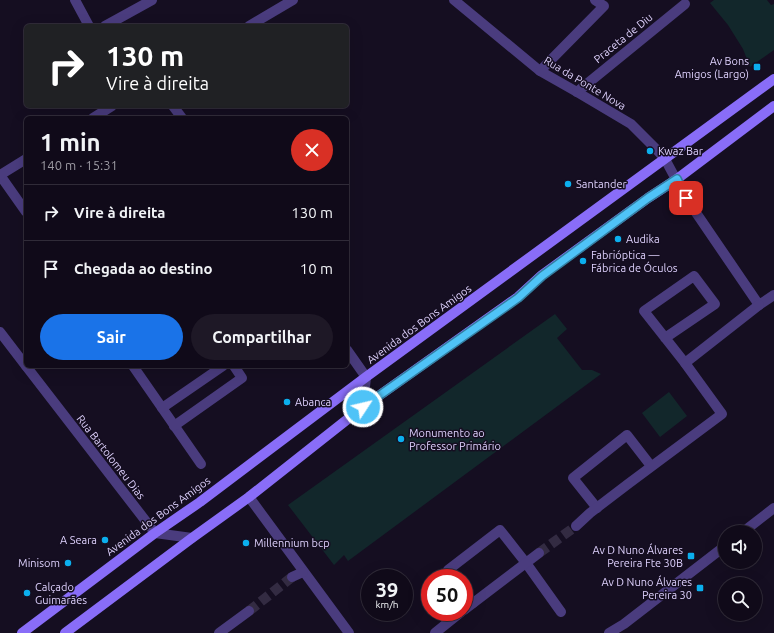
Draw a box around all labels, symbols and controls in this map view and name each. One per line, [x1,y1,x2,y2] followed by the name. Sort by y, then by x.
[591,11,655,65] street label: Praceta de Diu
[40,40,92,92] icon: right
[106,40,184,71] text: 130 m
[542,54,628,112] street label: Rua da Ponte Nova
[675,55,749,81] place label: Av Bons Amigos (Largo)
[752,62,762,72] marker: Av Bons Amigos (Largo)
[106,73,209,93] text: Vire à direita
[40,129,101,156] text: 1 min
[291,129,333,171] button: close
[658,145,704,157] place label: Kwaz Bar
[645,146,655,156] marker: Kwaz Bar
[40,158,118,172] text: 140 m · 15:31
[576,178,627,190] place label: Santander
[563,179,573,189] marker: Santander
[669,181,703,215] pin
[675,187,697,209] icon: arrive
[40,202,62,224] icon: right
[74,204,166,221] text: Vire à direita
[291,204,333,221] text: 130 m
[626,233,660,245] place label: Audika
[613,234,623,244] marker: Audika
[591,249,678,274] place label: Fabrióptica — Fábrica de Óculos
[578,256,588,266] marker: Fabrióptica — Fábrica de Óculos
[40,258,62,280] icon: arrive
[74,260,213,277] text: Chegada ao destino
[300,260,333,277] text: 10 m
[365,282,474,366] street label: Avenida dos Bons Amigos
[40,314,183,360] button: Sair
[191,314,333,360] button: Compartilhar
[342,386,384,428] position arrow
[295,396,331,408] place label: Abanca
[282,397,292,407] marker: Abanca
[74,413,148,502] street label: Rua Bartolomeu Dias
[409,427,501,452] place label: Monumento ao Professor Primário
[396,434,406,444] marker: Monumento ao Professor Primário
[104,474,213,558] street label: Avenida dos Bons Amigos
[718,525,762,621] map controls
[718,525,762,569] button: sound
[60,534,97,546] place label: A Seara
[100,535,110,545] marker: A Seara
[254,537,330,549] place label: Millennium bcp
[241,538,251,548] marker: Millennium bcp
[592,543,683,569] place label: Av D Nuno Álvares Pereira Fte 30B
[686,551,696,561] marker: Av D Nuno Álvares Pereira Fte 30B
[18,557,60,569] place label: Minisom
[63,558,73,568] marker: Minisom
[421,569,473,621] speed limit sign: 50
[601,575,692,601] place label: Av D Nuno Álvares Pereira 30
[718,577,762,621] button: search
[376,578,398,601] text: 39
[35,581,87,606] place label: Calçado Guimarães
[695,583,705,593] marker: Av D Nuno Álvares Pereira 30
[22,588,32,598] marker: Calçado Guimarães
[375,599,399,610] text: km/h

